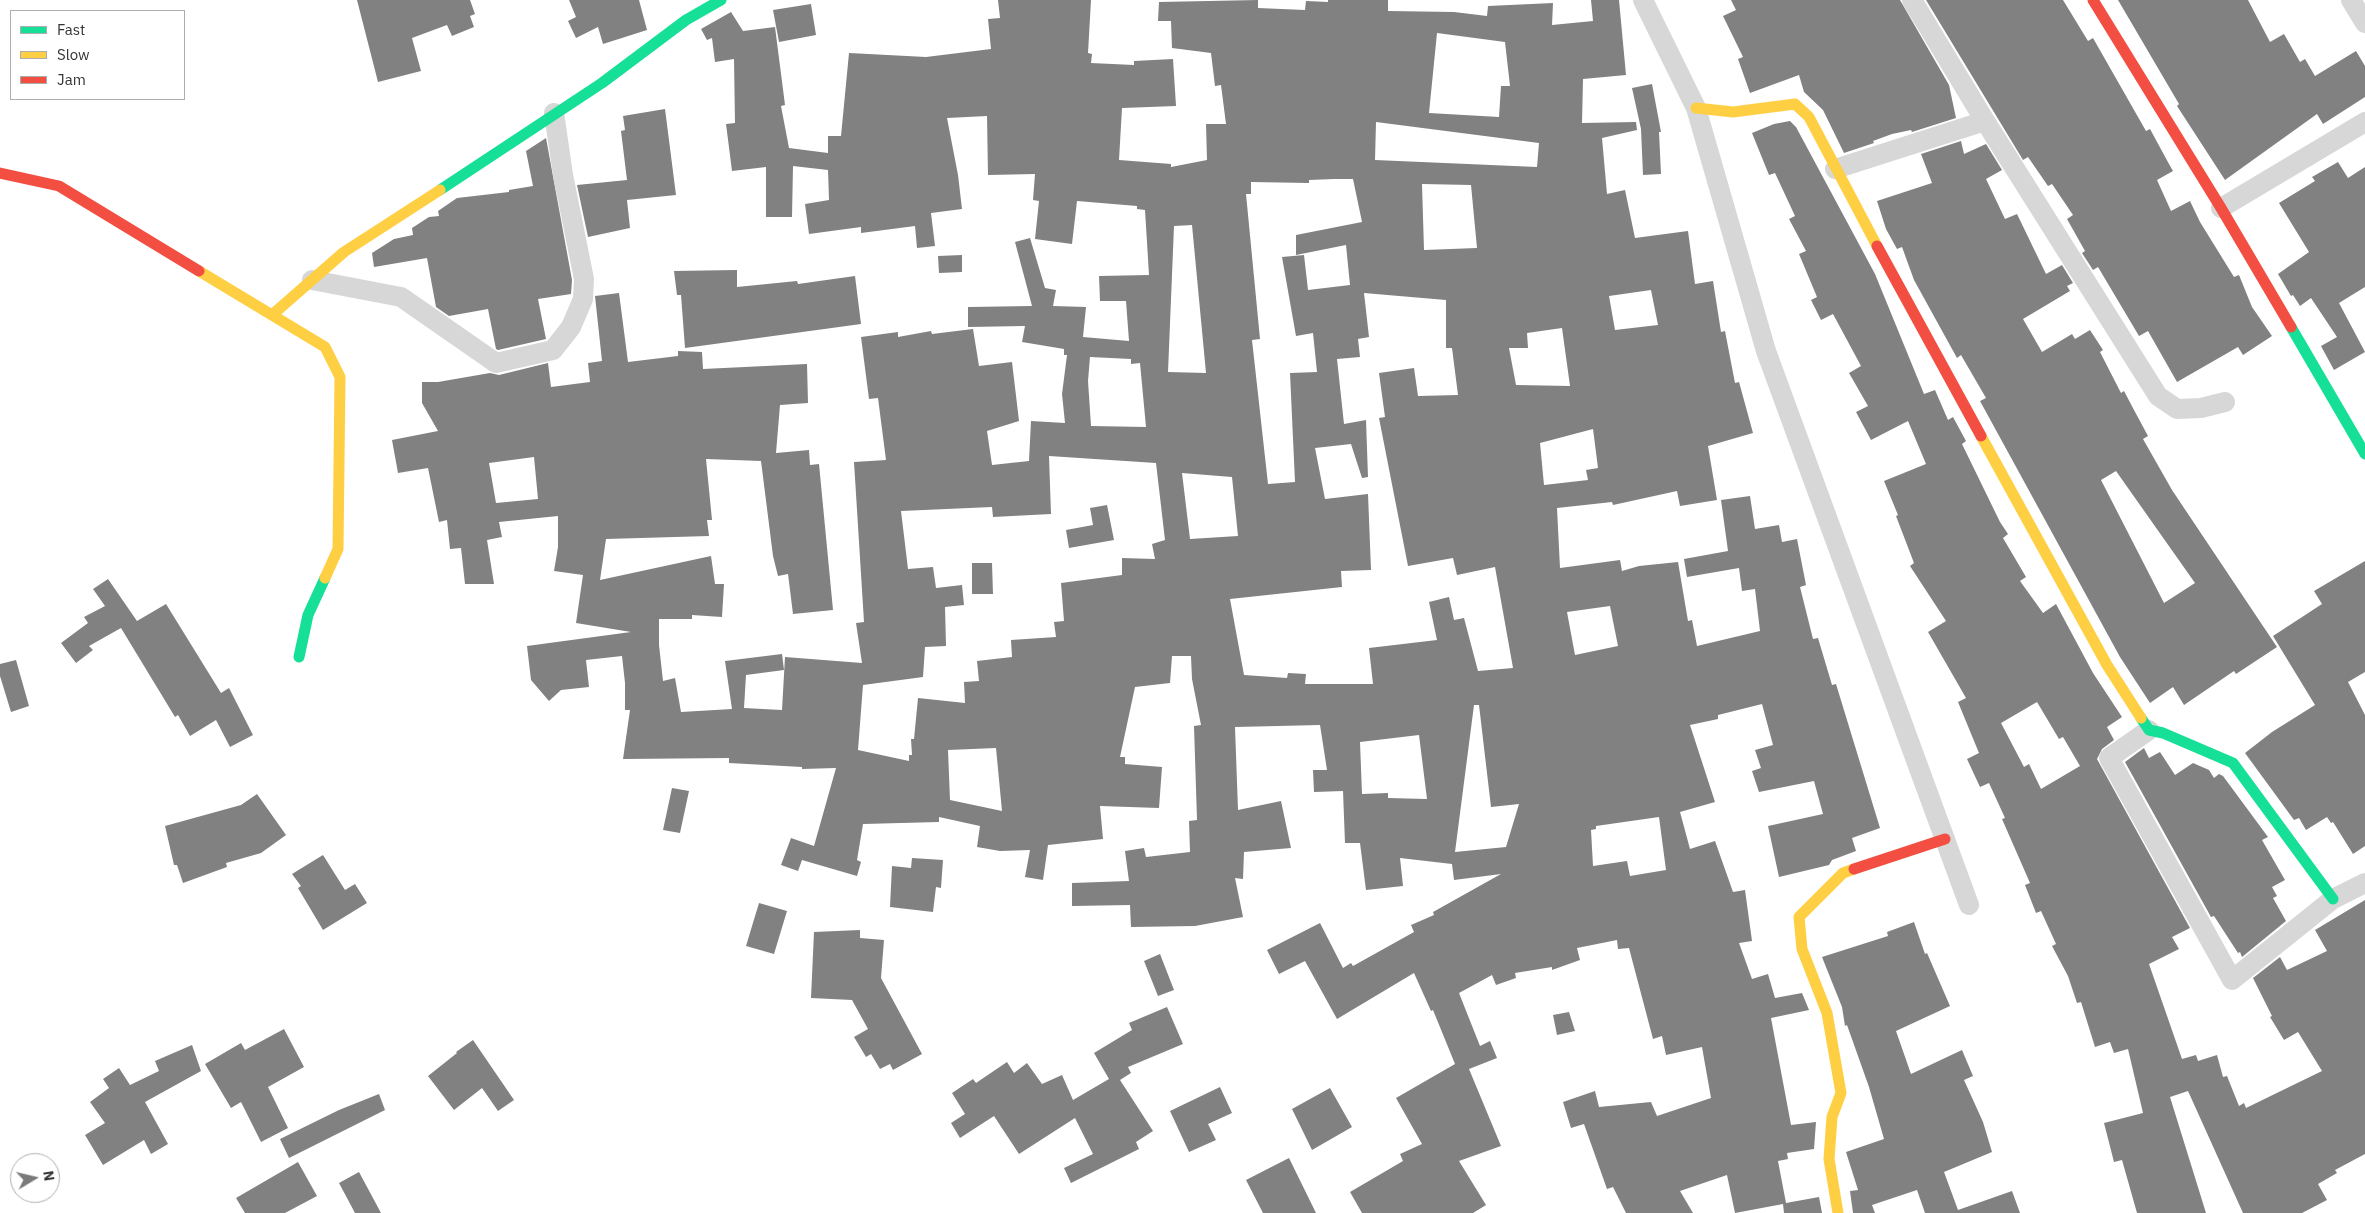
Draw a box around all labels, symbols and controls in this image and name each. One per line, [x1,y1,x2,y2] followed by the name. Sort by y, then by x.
[10,10,185,100] legend
[57,20,85,39] text: Fast
[57,45,90,64] text: Slow
[57,70,86,89] text: Jam
[10,1153,60,1203] north arrow
[39,1169,59,1182] text: N

